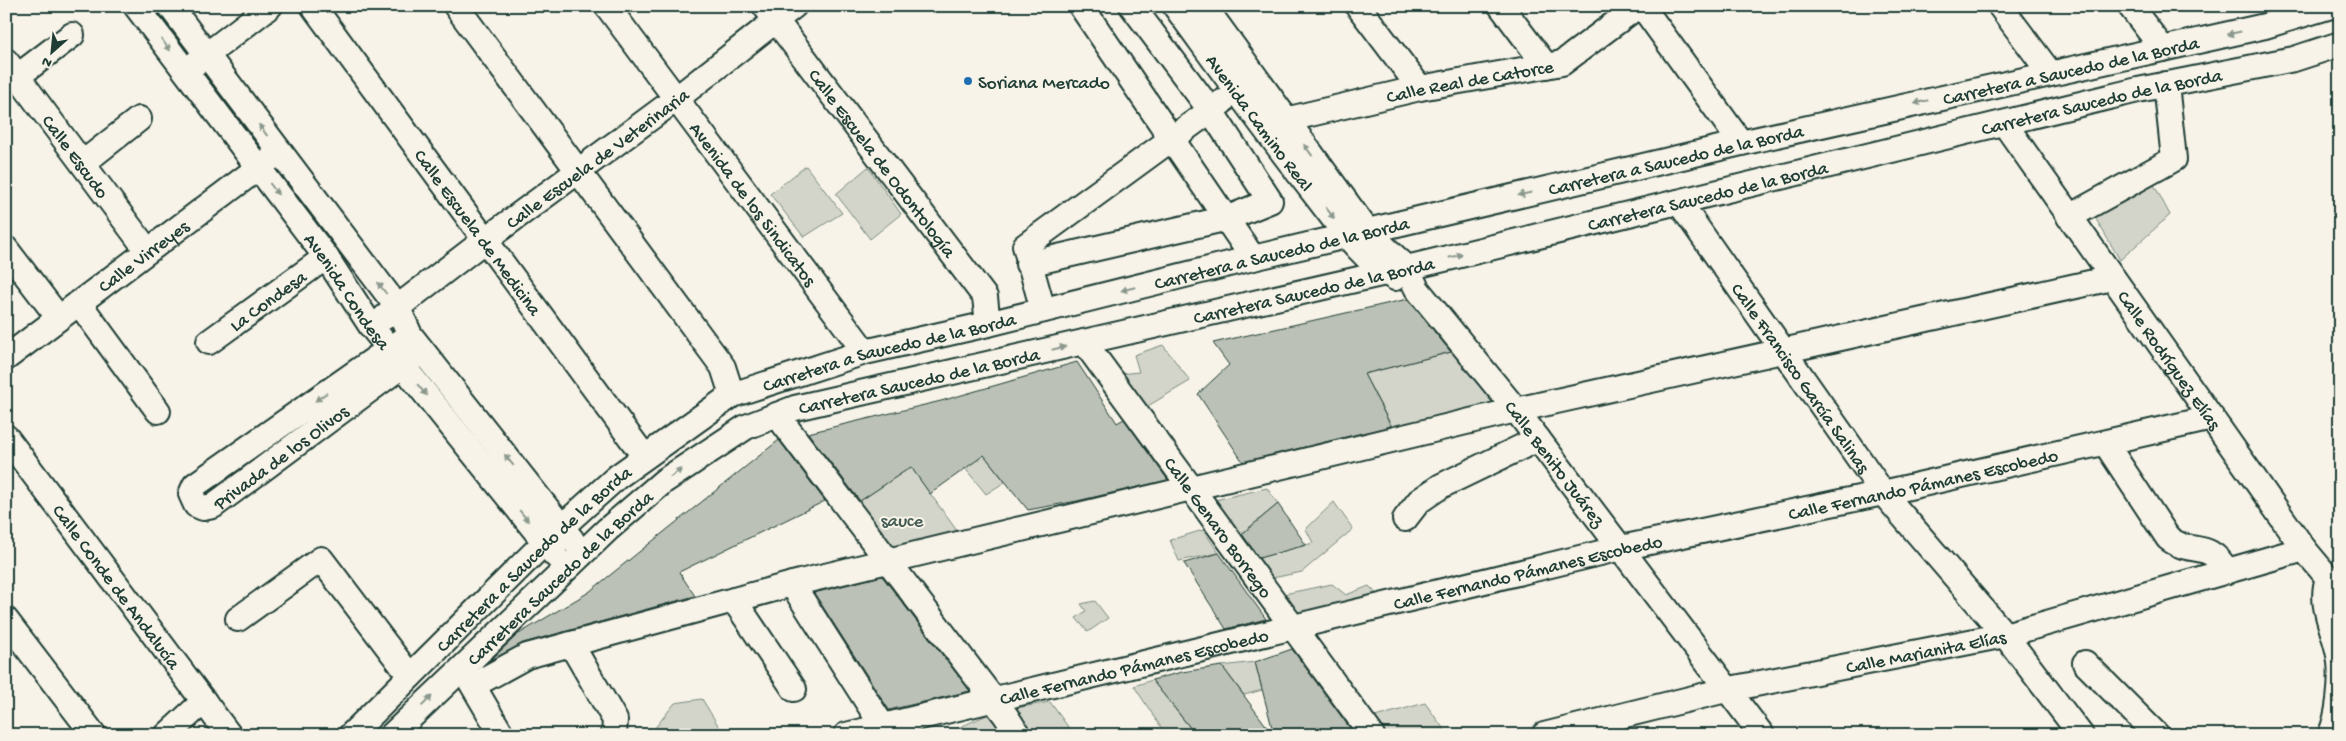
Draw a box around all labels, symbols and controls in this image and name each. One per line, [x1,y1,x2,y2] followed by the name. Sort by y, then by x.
[28,28,78,78] north arrow
[2226,29,2241,37] one-way arrow
[1941,33,2203,113] street label: Carretera a Saucedo de la Borda
[160,38,171,51] one-way arrow
[1199,51,1316,197] street label: Avenida Camino Real
[39,52,55,71] text: N
[1385,57,1556,111] street label: Calle Real de Catorce
[802,65,960,265] street label: Calle Escuela de Odontología
[1979,65,2226,143] street label: Carretera Saucedo de la Borda
[978,73,1110,96] place label: Soriana Mercado
[962,75,974,87] marker: Soriana Mercado
[503,84,696,236] street label: Calle Escuela de Veterinaria
[1914,98,1929,106] one-way arrow
[35,111,113,204] street label: Calle Escudo
[683,119,820,293] street label: Avenida de los Sindicatos
[1546,121,1808,203] street label: Carretera a Saucedo de la Borda
[258,123,268,137] one-way arrow
[1303,143,1313,157] one-way arrow
[407,146,546,322] street label: Calle Escuela de Medicina
[1586,158,1832,239] street label: Carretera Saucedo de la Borda
[269,182,279,196] one-way arrow
[1517,190,1532,198] one-way arrow
[1325,206,1335,220] one-way arrow
[1152,213,1413,297] street label: Carretera a Saucedo de la Borda
[95,216,195,299] street label: Calle Virreyes
[297,230,394,357] street label: Avenida Condesa
[1449,252,1464,260] one-way arrow
[1192,253,1439,331] street label: Carretera Saucedo de la Borda
[226,266,314,338] street label: La Condesa
[1724,280,1874,480] street label: Calle Francisco García Salinas
[377,281,387,295] one-way arrow
[1121,285,1136,293] one-way arrow
[2110,287,2225,436] street label: Calle Rodríguez Elías
[760,309,1020,399] street label: Carretera a Saucedo de la Borda
[797,344,1044,422] street label: Carretera Saucedo de la Borda
[1052,344,1067,352] one-way arrow
[417,383,428,396] one-way arrow
[314,392,327,402] one-way arrow
[1498,397,1609,533] street label: Calle Benito Juárez
[209,401,355,517] street label: Privada de los Olivos
[1787,445,2061,528] street label: Calle Fernando Pámanes Escobedo
[504,454,515,467] one-way arrow
[1157,454,1276,604] street label: Calle Genaro Borrego
[433,461,638,659] street label: Carretera a Saucedo de la Borda
[669,468,683,478] one-way arrow
[464,486,660,672] street label: Carretera Saucedo de la Borda
[46,501,185,676] street label: Calle Conde de Andalucía
[519,510,530,523] one-way arrow
[881,511,924,534] park label: sauce
[1392,532,1665,617] street label: Calle Fernando Pámanes Escobedo
[998,625,1271,712] street label: Calle Fernando Pámanes Escobedo
[1844,627,2009,681] street label: Calle Marianita Elías
[421,695,433,707] one-way arrow

